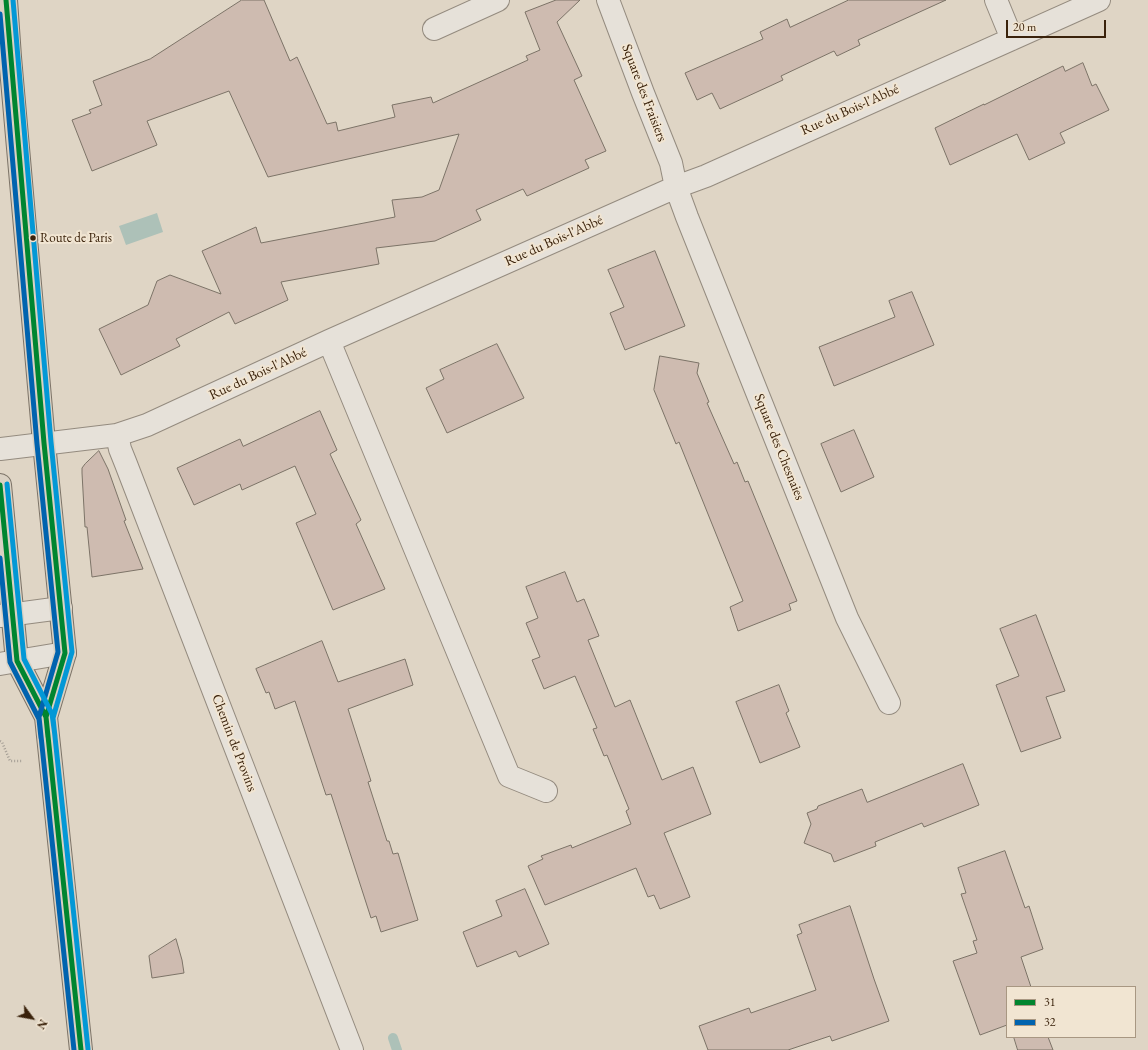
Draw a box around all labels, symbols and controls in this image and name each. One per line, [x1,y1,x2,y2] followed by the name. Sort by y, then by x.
[1008,12,1108,38] scale bar
[1013,19,1036,35] text: 20 m
[618,42,670,144] street label: Square des Fraisiers
[798,81,902,139] street label: Rue du Bois-l'Abbé
[502,212,606,270] street label: Rue du Bois-l'Abbé
[40,230,112,246] place label: Route de Paris
[28,233,38,243] marker: Route de Paris
[207,344,309,404] street label: Rue du Bois-l'Abbé
[750,391,808,503] street label: Square des Chesnaies
[208,692,260,794] street label: Chemin de Provins
[1006,986,1136,1038] legend
[1044,994,1056,1010] text: 31
[12,998,52,1038] north arrow
[1044,1014,1056,1030] text: 32
[34,1017,50,1032] text: N

